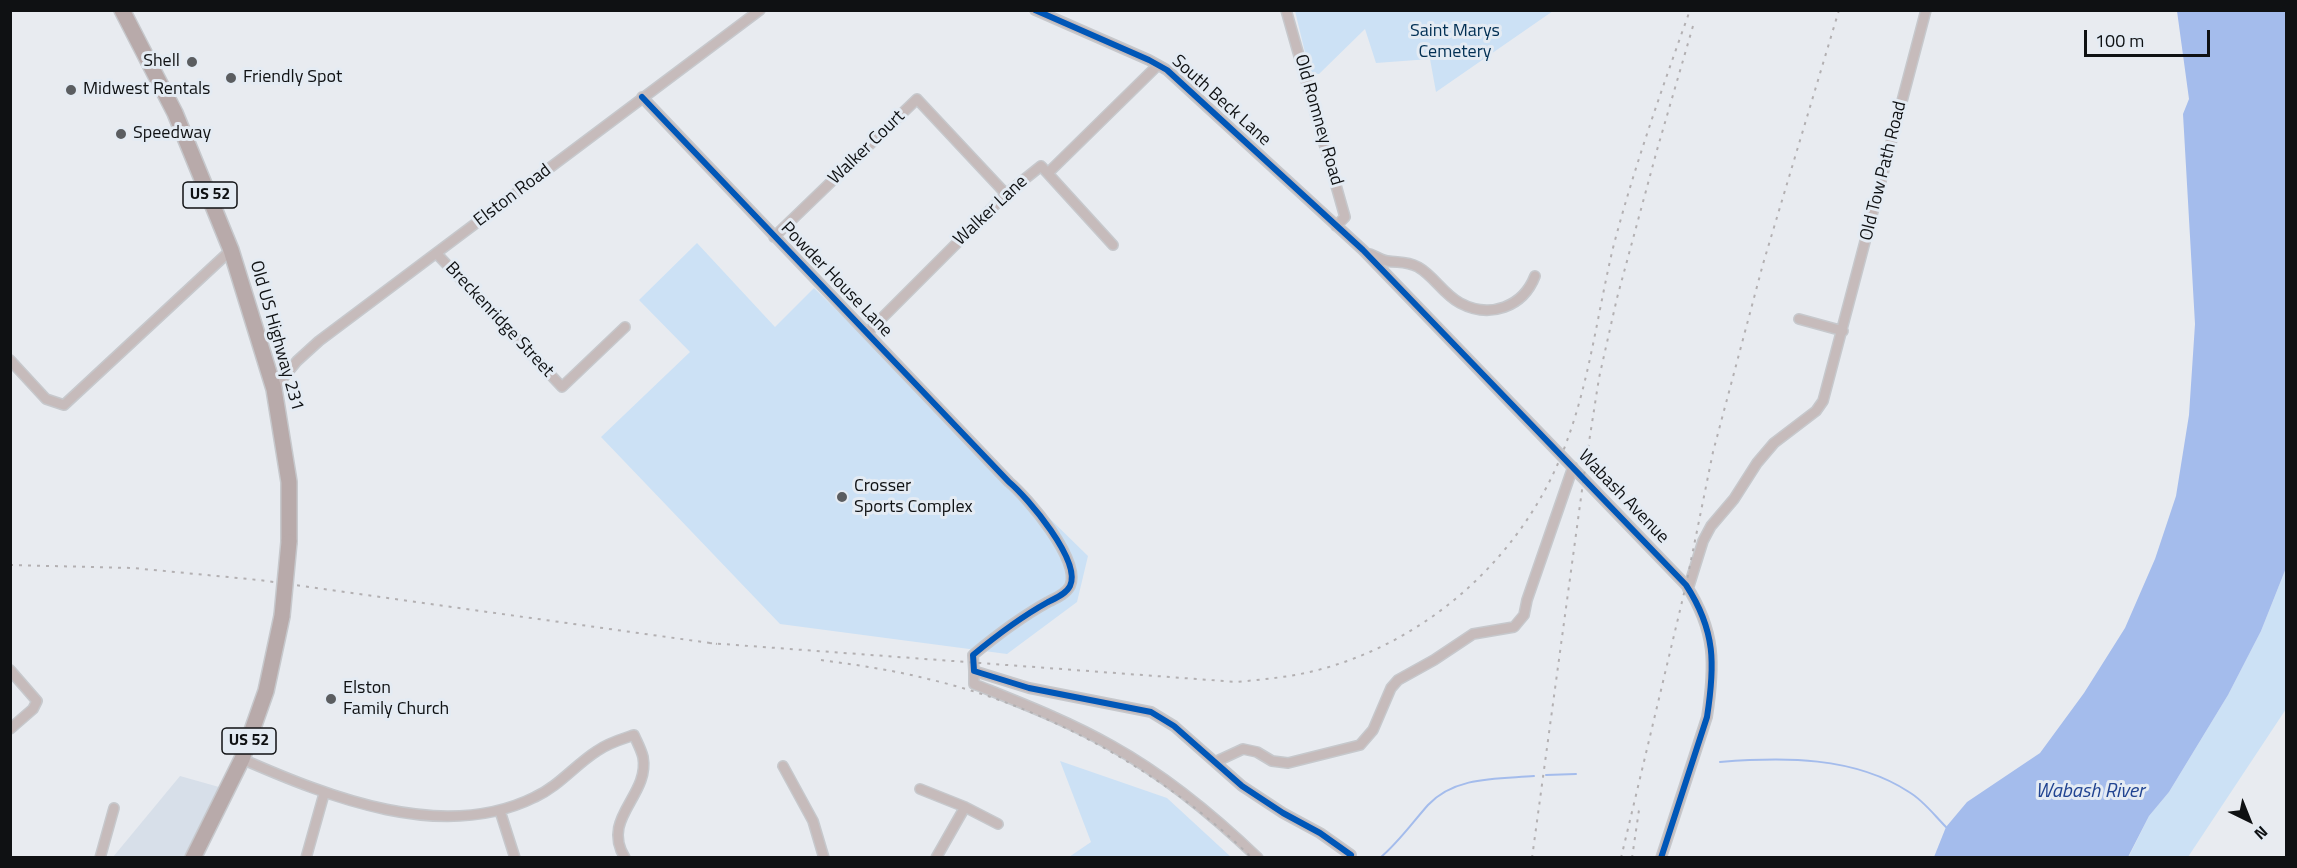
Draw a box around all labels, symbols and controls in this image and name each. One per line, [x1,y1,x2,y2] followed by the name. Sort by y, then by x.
[2087,18,2213,56] scale bar
[1410,21,1500,63] park label: Saint Marys Cemetery
[2095,27,2144,54] text: 100 m
[143,51,180,73] place label: Shell
[1167,51,1275,151] street label: South Beck Lane
[1289,52,1347,188] street label: Old Romney Road
[185,55,199,69] marker: Shell
[243,67,342,89] place label: Friendly Spot
[224,71,238,85] marker: Friendly Spot
[83,79,210,101] place label: Midwest Rentals
[64,83,78,97] marker: Midwest Rentals
[1856,99,1912,243] street label: Old Tow Path Road
[824,106,910,190] street label: Walker Court
[133,123,211,145] place label: Speedway
[114,127,128,141] marker: Speedway
[470,160,556,232] street label: Elston Road
[950,171,1032,251] street label: Walker Lane
[183,182,237,208] road number: US 52
[776,218,896,342] street label: Powder House Lane
[244,258,308,414] street label: Old US Highway 231
[440,258,558,382] street label: Breckenridge Street
[1573,446,1673,548] street label: Wabash Avenue
[854,476,973,518] place label: Crosser Sports Complex
[835,490,849,504] marker: Crosser Sports Complex
[343,678,449,720] place label: Elston Family Church
[324,692,338,706] marker: Elston Family Church
[222,728,276,754] road number: US 52
[2036,780,2144,804] water label: Wabash River
[2219,790,2279,850] north arrow
[2249,821,2274,846] text: N

